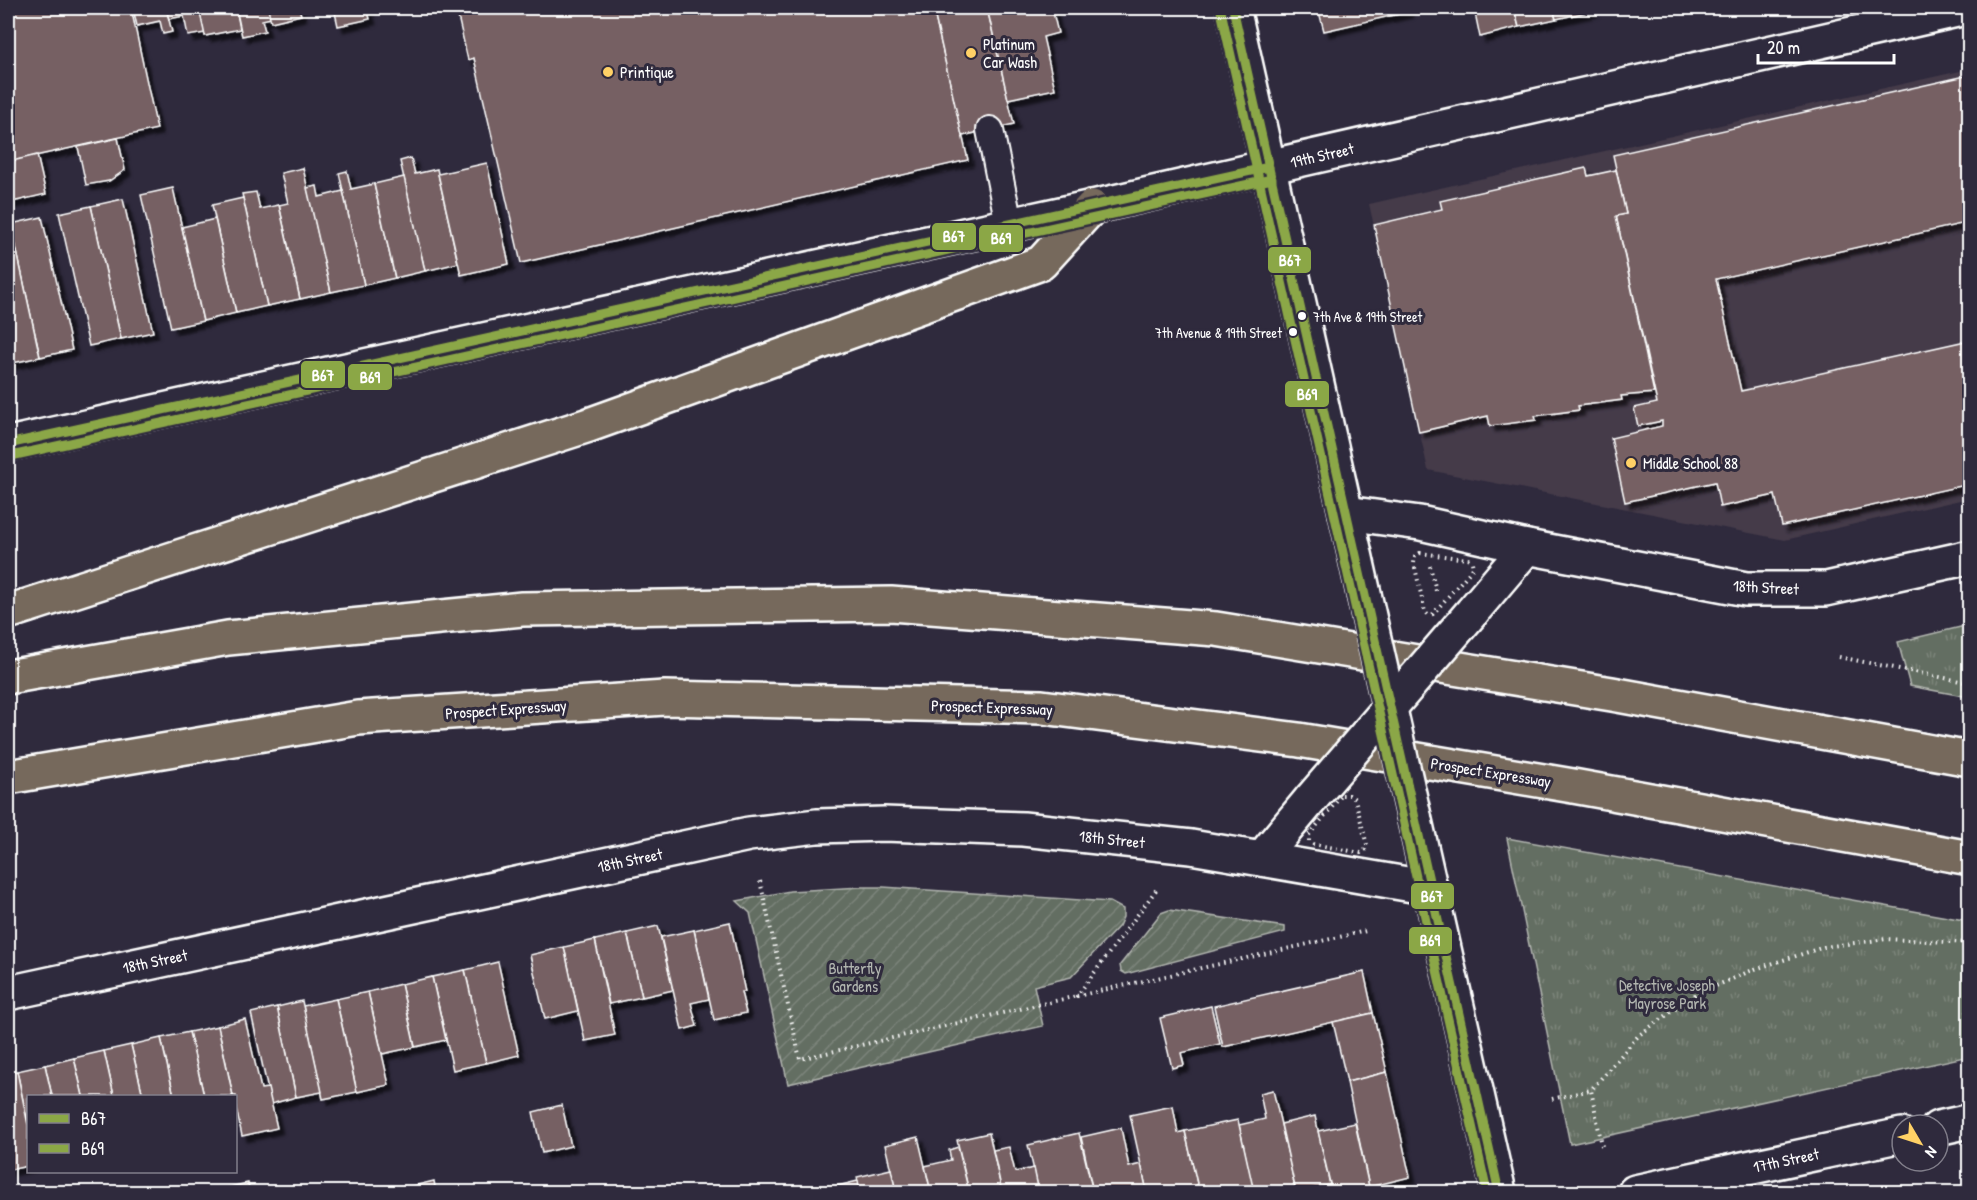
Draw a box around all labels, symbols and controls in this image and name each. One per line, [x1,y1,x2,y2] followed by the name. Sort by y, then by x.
[1758,27,1894,65] scale bar
[983,33,1037,73] place label: Platinum Car Wash
[1767,35,1800,60] text: 20 m
[964,46,978,60] marker: Platinum Car Wash
[620,61,675,83] place label: Printique
[601,65,615,79] marker: Printique
[1288,137,1357,173] street label: 19th Street
[931,222,977,251] line badge: B67
[978,224,1024,253] line badge: B69
[943,225,965,247] text: B67
[991,227,1011,249] text: B69
[1267,246,1312,274] line badge: B67
[1279,249,1301,271] text: B67
[1313,307,1423,326] place label: 7th Ave & 19th Street
[1296,310,1308,322] marker: 7th Ave & 19th Street
[1155,323,1282,342] place label: 7th Avenue & 19th Street
[1287,326,1299,338] marker: 7th Avenue & 19th Street
[300,360,346,389] line badge: B67
[347,363,393,391] line badge: B69
[312,364,334,386] text: B67
[360,366,380,388] text: B69
[1284,380,1330,408] line badge: B69
[1297,383,1317,405] text: B69
[1643,452,1738,474] place label: Middle School 88
[1624,456,1638,470] marker: Middle School 88
[1733,574,1800,600] street label: 18th Street
[445,694,568,724] street label: Prospect Expressway
[931,694,1053,720] street label: Prospect Expressway
[1429,752,1553,792] street label: Prospect Expressway
[1078,825,1146,853] street label: 18th Street
[595,842,665,878] street label: 18th Street
[1410,882,1455,910] line badge: B67
[1421,885,1443,907] text: B67
[1408,926,1453,955] line badge: B69
[1420,929,1440,951] text: B69
[120,943,190,979] street label: 18th Street
[828,957,882,997] park label: Butterfly Gardens
[1619,974,1715,1014] park label: Detective Joseph Mayrose Park
[27,1095,237,1173] legend
[81,1106,106,1131] text: B67
[1890,1113,1950,1173] north arrow
[81,1136,104,1161] text: B69
[1751,1142,1821,1178] street label: 17th Street
[1920,1142,1943,1163] text: N

